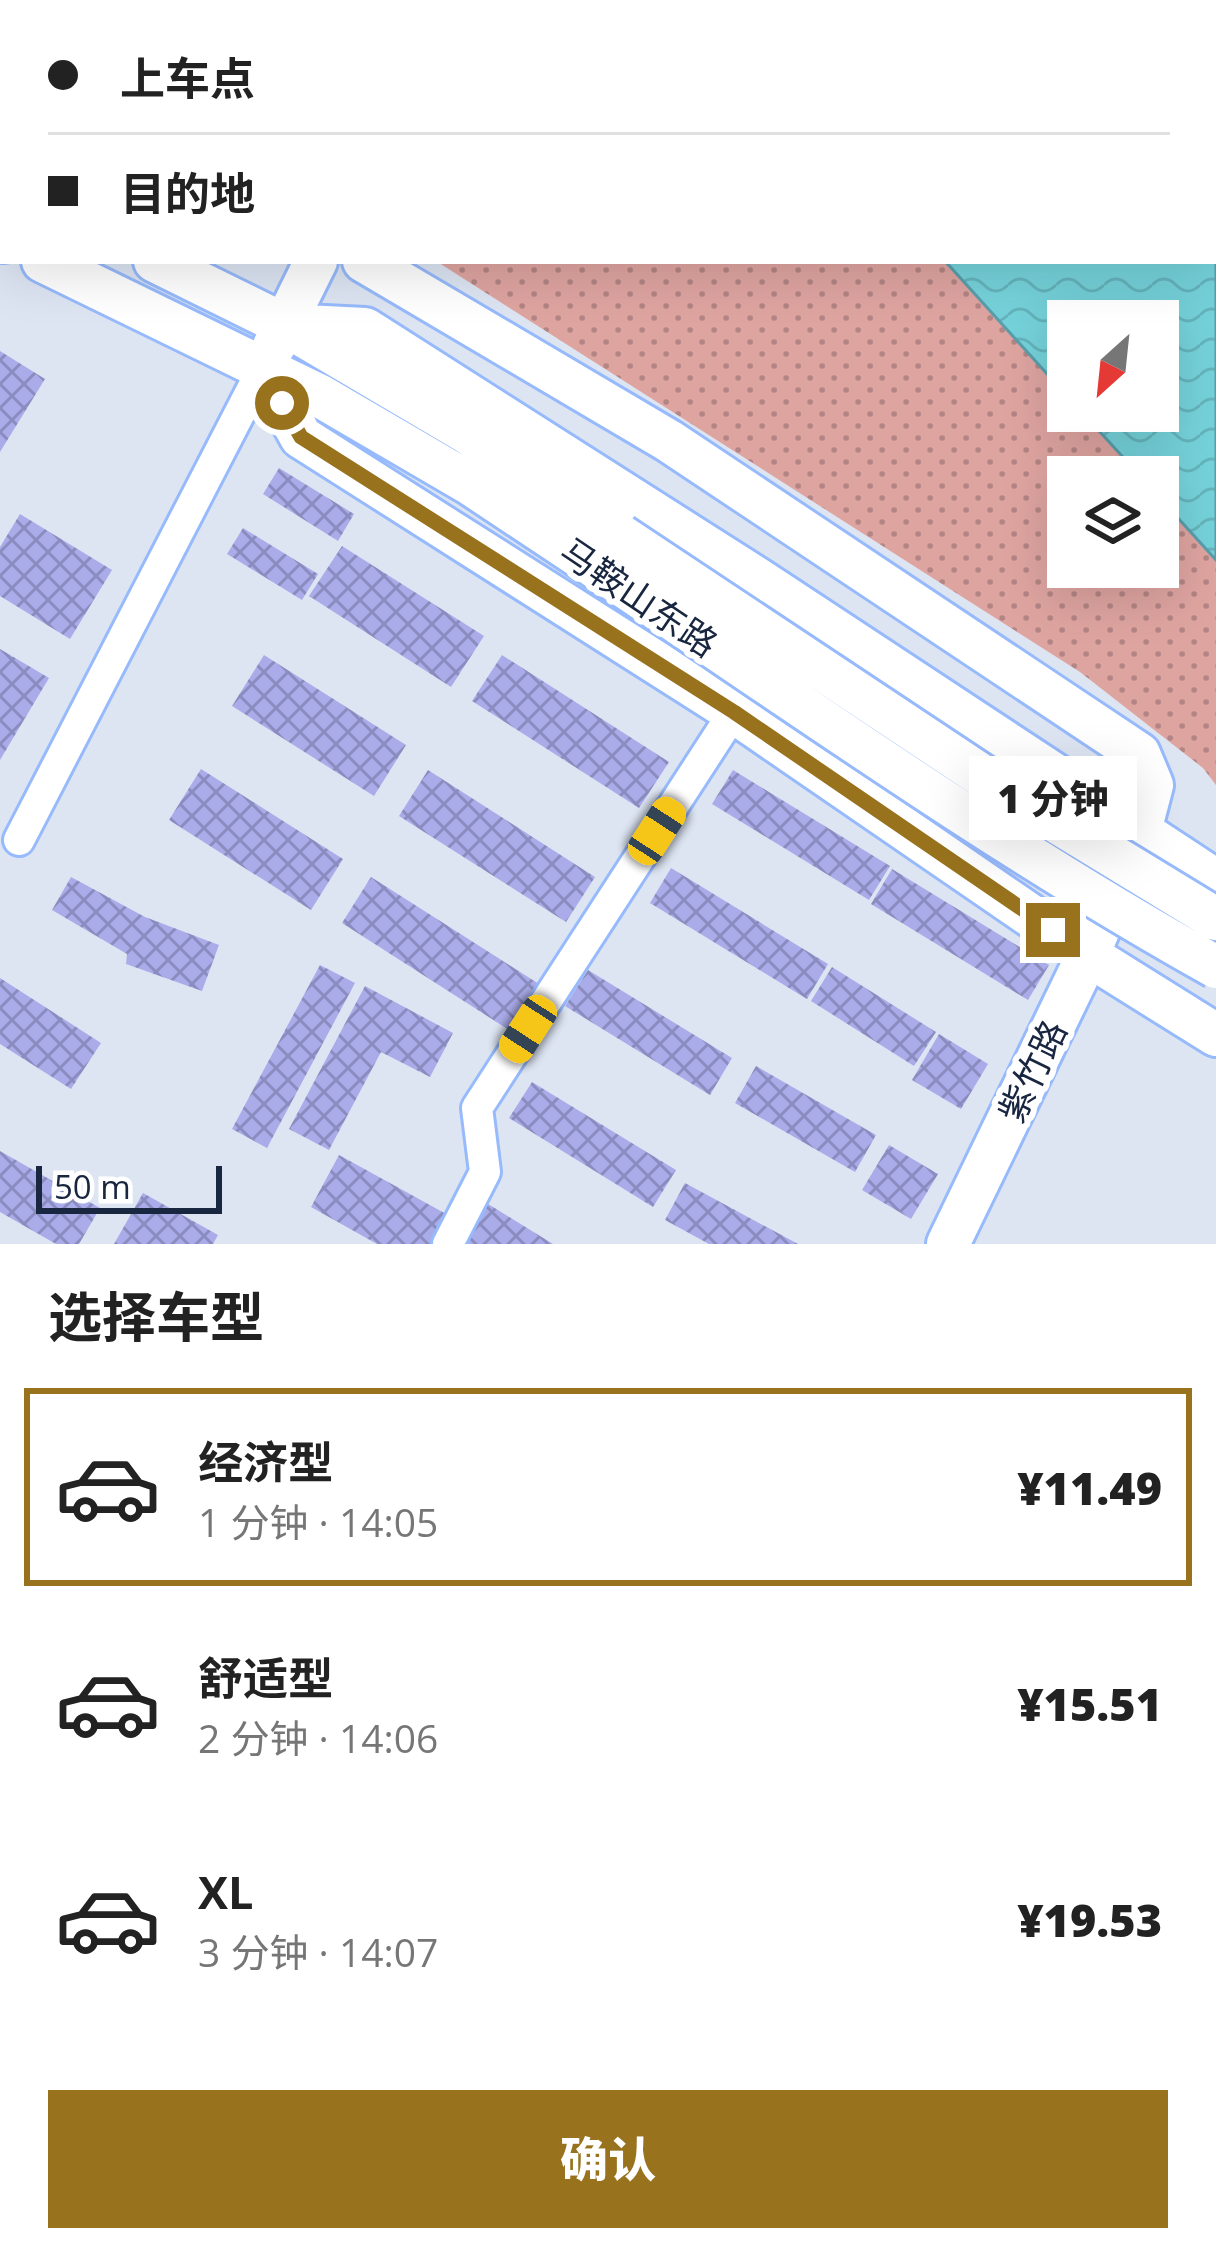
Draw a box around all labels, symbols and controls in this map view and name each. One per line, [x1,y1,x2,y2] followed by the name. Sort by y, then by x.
[120,47,255,108] text: 上车点
[120,162,255,223] text: 目的地
[1047,300,1179,432] north arrow
[1047,300,1179,588] map controls
[255,376,309,430] route start
[1047,456,1179,588] button: layers
[551,526,727,668] street label: 马鞍山东路
[969,756,1137,840] callout: 1 分钟
[998,771,1108,824] text: 1 分钟
[622,791,692,871] car
[1026,903,1080,957] route end
[493,989,563,1069] car
[986,1012,1078,1130] street label: 紫竹路
[36,1160,222,1213] scale bar
[54,1164,131,1209] text: 50 m
[48,1279,264,1353] text: 选择车型
[198,1431,333,1492] text: 经济型
[54,1433,162,1541] icon: car
[1017,1457,1162,1518] text: ¥11.49
[198,1495,438,1548] text: 1 分钟 · 14:05
[198,1647,333,1708] text: 舒适型
[54,1649,162,1757] icon: car
[1017,1673,1162,1734] text: ¥15.51
[198,1711,438,1764] text: 2 分钟 · 14:06
[198,1861,253,1922] text: XL
[54,1865,162,1973] icon: car
[1017,1889,1162,1950] text: ¥19.53
[198,1925,438,1978] text: 3 分钟 · 14:07
[48,2090,1168,2228] button: 确认

